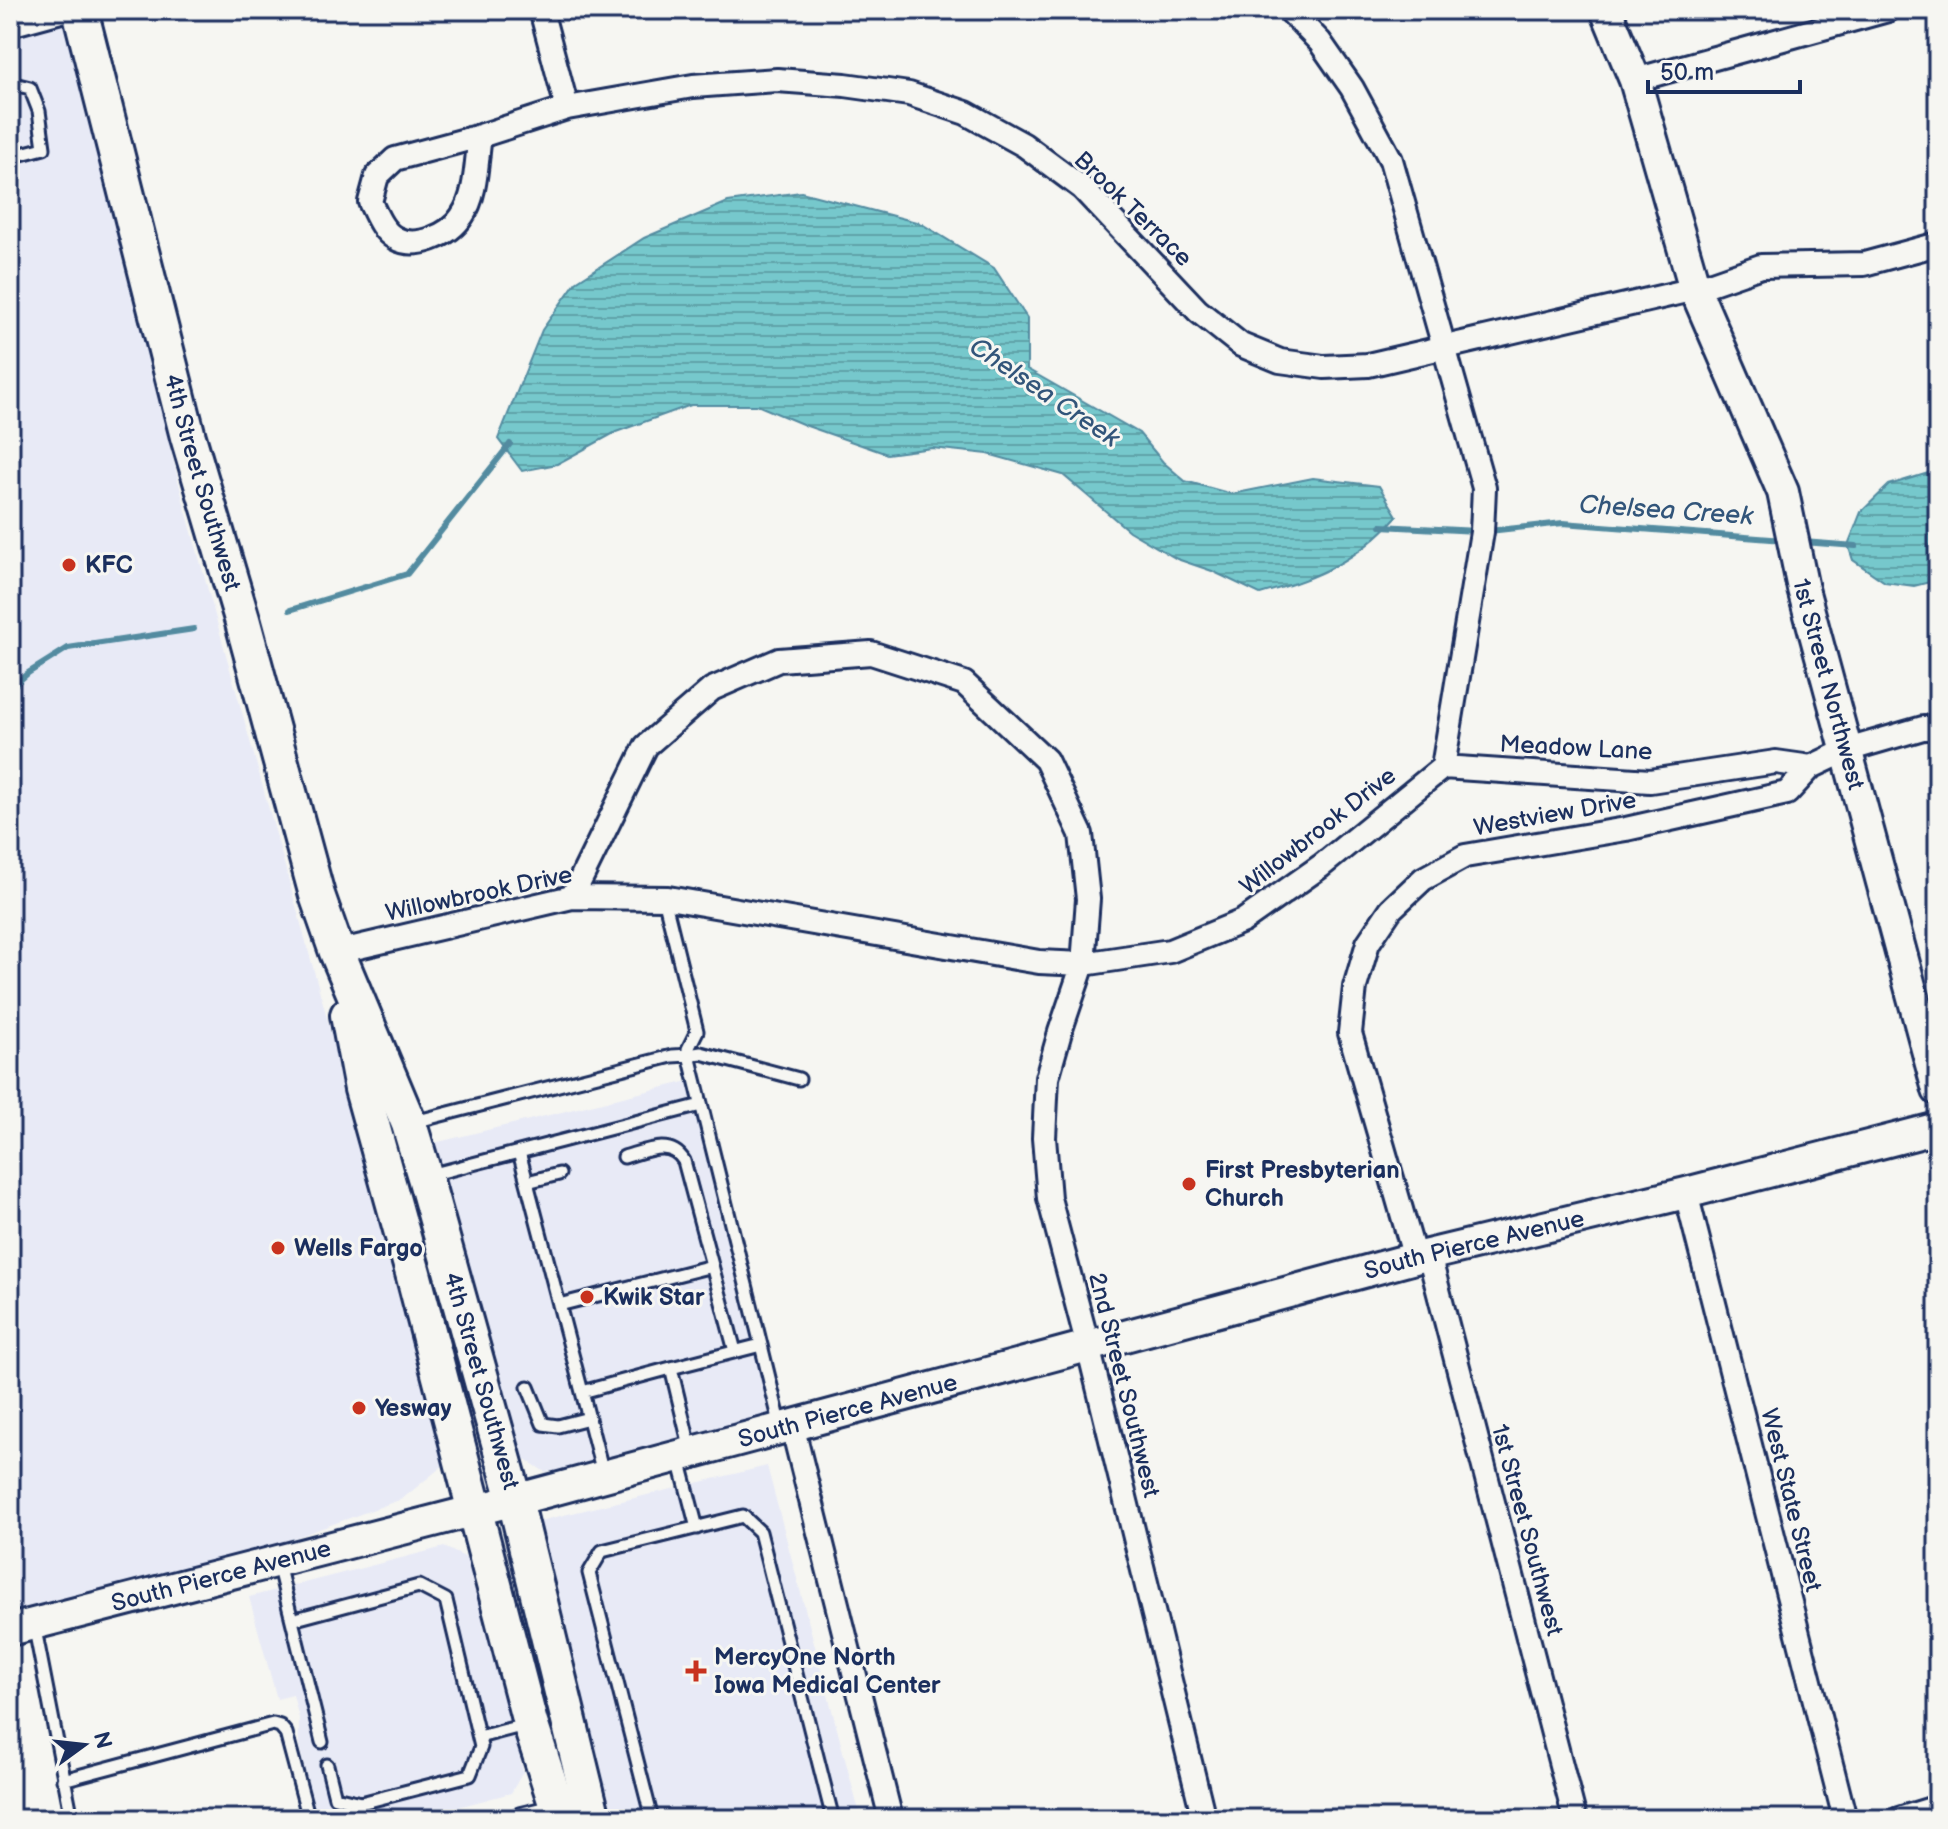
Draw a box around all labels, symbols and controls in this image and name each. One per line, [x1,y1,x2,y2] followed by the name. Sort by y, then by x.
[1648,44,1800,94] scale bar
[1660,58,1714,87] text: 50 m
[1068,145,1198,273] street label: Brook Terrace
[963,331,1126,455] water label: Chelsea Creek
[158,371,248,595] street label: 4th Street Southwest
[1578,489,1755,533] water label: Chelsea Creek
[85,551,133,580] place label: KFC
[60,556,78,574] marker: KFC
[1787,576,1871,793] street label: 1st Street Northwest
[1499,730,1653,766] street label: Meadow Lane
[1234,761,1402,901] street label: Willowbrook Drive
[1472,785,1638,843] street label: Westview Drive
[383,860,575,928] street label: Willowbrook Drive
[1205,1156,1400,1213] place label: First Presbyterian Church
[1180,1175,1198,1193] marker: First Presbyterian Church
[1361,1203,1587,1286] street label: South Pierce Avenue
[294,1234,423,1263] place label: Wells Fargo
[269,1239,287,1257] marker: Wells Fargo
[438,1269,526,1493] street label: 4th Street Southwest
[1082,1270,1166,1501] street label: 2nd Street Southwest
[603,1283,705,1312] place label: Kwik Star
[578,1288,596,1306] marker: Kwik Star
[735,1367,960,1454] street label: South Pierce Avenue
[375,1394,451,1423] place label: Yesway
[350,1399,368,1417] marker: Yesway
[1754,1406,1828,1595] street label: West State Street
[1485,1421,1569,1639] street label: 1st Street Southwest
[108,1533,334,1618] street label: South Pierce Avenue
[714,1643,941,1700] place label: MercyOne North Iowa Medical Center
[685,1660,707,1682] marker: MercyOne North Iowa Medical Center
[44,1705,124,1785] north arrow
[87,1729,117,1752] text: N

